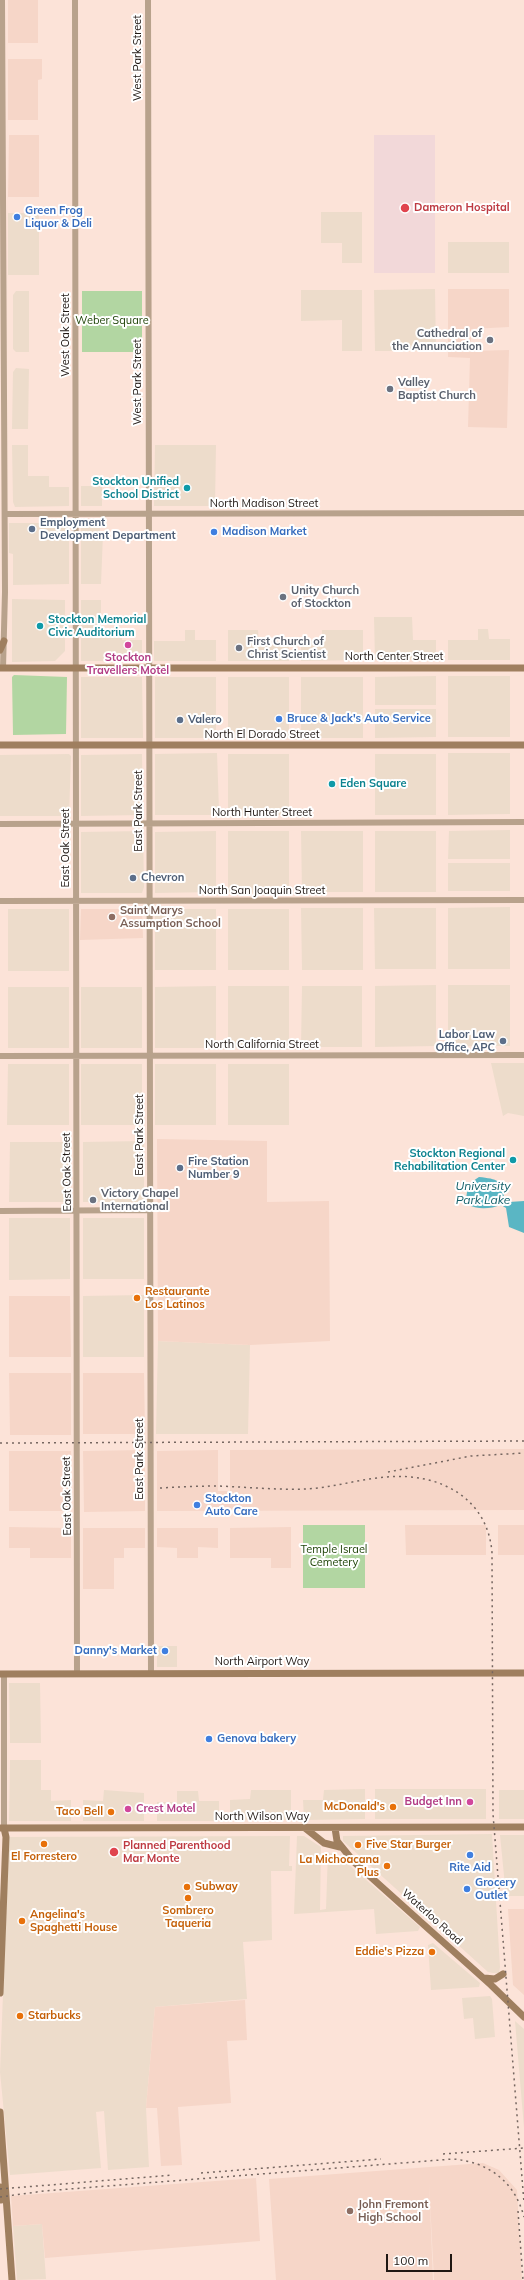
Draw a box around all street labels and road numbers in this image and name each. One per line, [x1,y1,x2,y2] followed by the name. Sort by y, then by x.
[131,15,145,101] street label: West Park Street
[59,293,73,377] street label: West Oak Street
[131,339,145,425] street label: West Park Street
[210,497,318,511] street label: North Madison Street
[345,650,443,664] street label: North Center Street
[204,728,320,742] street label: North El Dorado Street
[132,770,146,852] street label: East Park Street
[212,806,312,820] street label: North Hunter Street
[59,808,73,888] street label: East Oak Street
[199,884,325,898] street label: North San Joaquin Street
[205,1038,319,1052] street label: North California Street
[133,1094,147,1176] street label: East Park Street
[60,1132,74,1212] street label: East Oak Street
[133,1418,147,1500] street label: East Park Street
[60,1456,74,1536] street label: East Oak Street
[215,1655,309,1669] street label: North Airport Way
[215,1810,309,1824] street label: North Wilson Way
[399,1886,465,1948] street label: Waterloo Road

